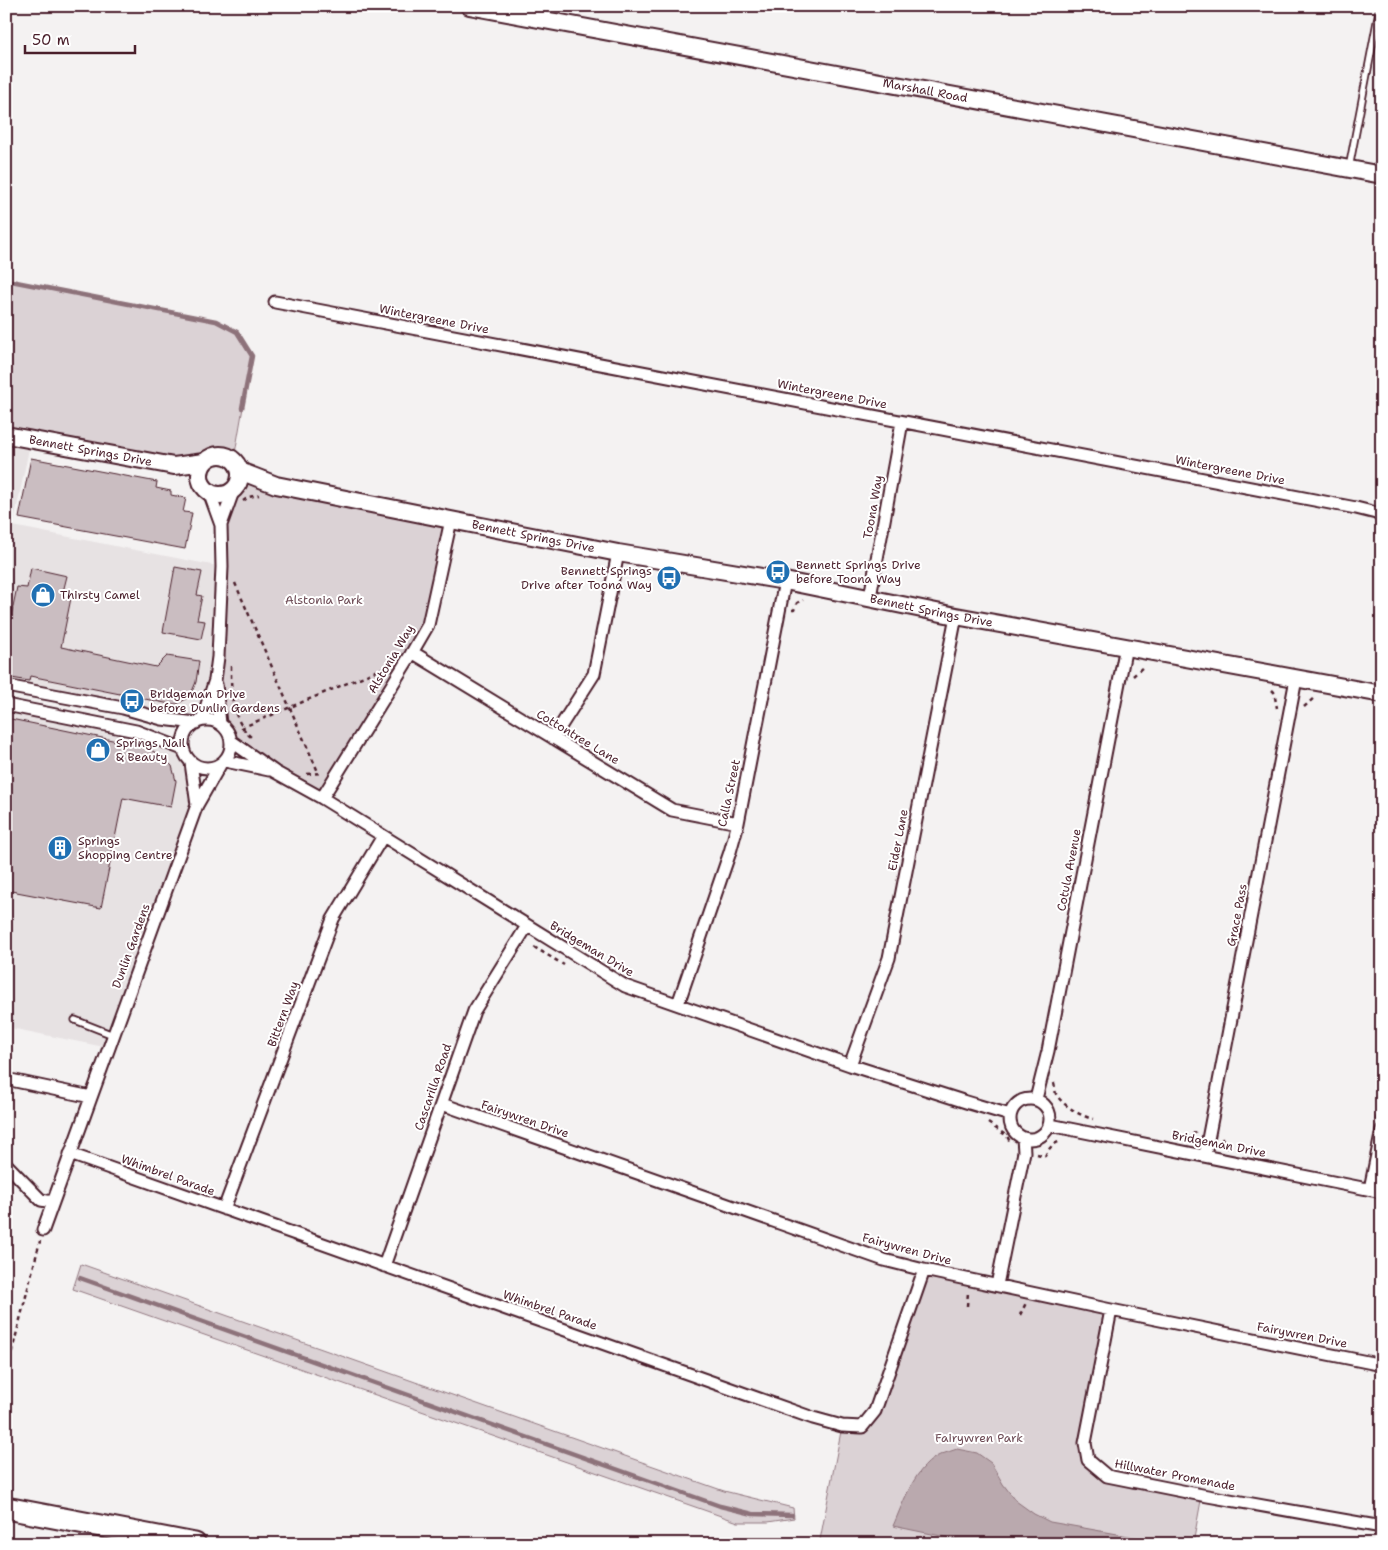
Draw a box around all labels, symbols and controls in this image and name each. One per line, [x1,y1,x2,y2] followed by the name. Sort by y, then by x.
[25,22,135,54] scale bar
[32,30,70,50] text: 50 m
[882,75,969,106] street label: Marshall Road
[378,300,491,338] street label: Wintergreene Drive
[776,375,889,413] street label: Wintergreene Drive
[28,431,154,470] street label: Bennett Springs Drive
[1174,451,1287,489] street label: Wintergreene Drive
[860,474,887,540] street label: Toona Way
[470,516,596,556] street label: Bennett Springs Drive
[796,557,921,587] place label: Bennett Springs Drive before Toona Way
[765,559,791,585] bus stop icon: Bennett Springs Drive before Toona Way
[521,563,652,593] place label: Bennett Springs Drive after Toona Way
[656,565,682,591] bus stop icon: Bennett Springs Drive after Toona Way
[30,582,56,608] shop icon: Thirsty Camel
[60,587,140,603] place label: Thirsty Camel
[868,591,994,631] street label: Bennett Springs Drive
[285,592,363,608] park label: Alstonia Park
[364,622,418,696] street label: Alstonia Way
[150,686,280,716] place label: Bridgeman Drive before Dunlin Gardens
[119,688,145,714] bus stop icon: Bridgeman Drive before Dunlin Gardens
[533,706,623,768] street label: Cottontree Lane
[116,735,186,765] place label: Springs Nail & Beauty
[85,737,111,763] shop icon: Springs Nail & Beauty
[714,758,744,828] street label: Calla Street
[884,808,912,872] street label: Eider Lane
[1053,827,1085,913] street label: Cotula Avenue
[78,833,173,863] place label: Springs Shopping Centre
[47,835,73,861] building icon: Springs Shopping Centre
[1223,882,1251,948] street label: Grace Pass
[108,901,154,991] street label: Dunlin Gardens
[547,918,637,981] street label: Bridgeman Drive
[264,979,302,1049] street label: Bittern Way
[411,1041,455,1133] street label: Cascarilla Road
[479,1096,571,1142] street label: Fairywren Drive
[1171,1127,1268,1161] street label: Bridgeman Drive
[119,1151,217,1199] street label: Whimbrel Parade
[861,1229,954,1269] street label: Fairywren Drive
[501,1286,599,1334] street label: Whimbrel Parade
[1255,1318,1349,1352] street label: Fairywren Drive
[935,1430,1023,1446] park label: Fairywren Park
[1113,1455,1237,1495] street label: Hillwater Promenade

